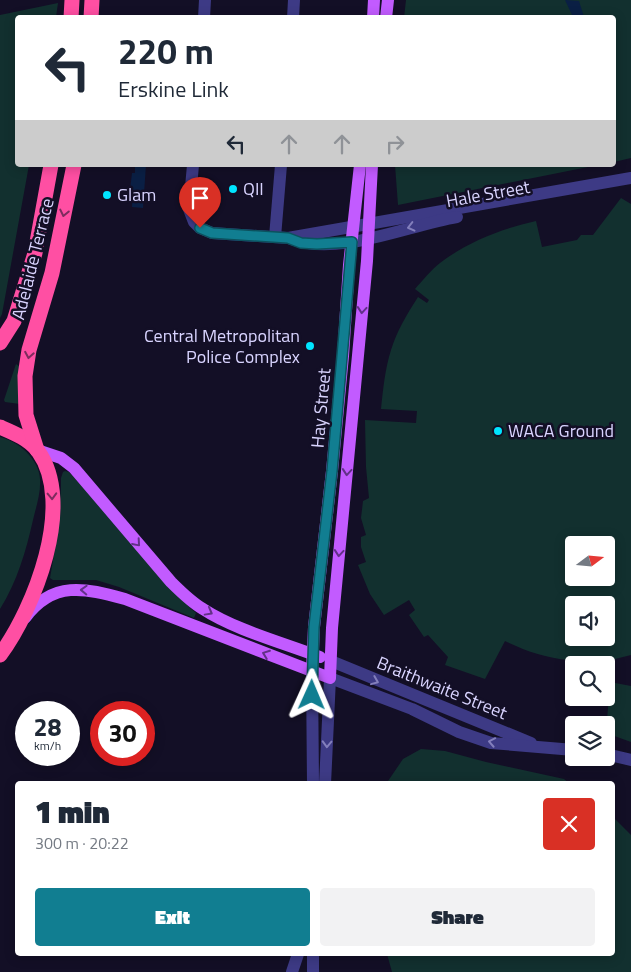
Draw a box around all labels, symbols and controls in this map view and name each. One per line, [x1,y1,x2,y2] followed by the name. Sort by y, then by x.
[118,24,214,78] text: 220 m
[35,35,100,100] icon: left
[118,72,229,106] text: Erskine Link
[222,130,250,158] icon: left
[275,130,303,158] icon: ahead
[328,130,356,158] icon: ahead
[381,130,409,158] icon: right
[444,173,533,214] street label: Hale Street
[243,175,264,202] place label: QII
[179,177,221,228] pin
[117,181,156,208] place label: Glam
[227,183,239,195] marker: QII
[186,184,214,212] icon: arrive
[101,189,113,201] marker: Glam
[4,195,61,322] street label: Adelaide Terrace
[59,208,70,217] one-way arrow
[408,222,416,232] one-way arrow
[357,306,368,314] one-way arrow
[144,322,300,370] place label: Central Metropolitan Police Complex
[304,340,316,352] marker: Central Metropolitan Police Complex
[24,351,34,359] one-way arrow
[304,366,338,449] street label: Hay Street
[508,417,614,444] place label: WACA Ground
[492,425,504,437] marker: WACA Ground
[342,468,353,476] one-way arrow
[47,492,57,500] one-way arrow
[565,536,615,586] north arrow
[565,536,615,766] map controls
[131,537,140,546] one-way arrow
[334,550,345,558] one-way arrow
[79,585,87,596] one-way arrow
[565,596,615,646] button: sound
[203,606,212,616] one-way arrow
[373,649,512,726] street label: Braithwaite Street
[263,650,271,660] one-way arrow
[565,656,615,706] button: search
[285,668,337,720] position arrow
[371,675,379,685] one-way arrow
[90,701,155,766] speed limit sign: 30
[33,708,62,746] text: 28
[565,716,615,766] button: layers
[34,736,61,755] text: km/h
[488,737,497,748] one-way arrow
[322,740,332,748] one-way arrow
[35,789,110,835] text: 1 min
[543,798,595,850] button: close
[35,831,129,855] text: 300 m · 20:22
[35,888,310,946] button: Exit
[320,888,595,946] button: Share

